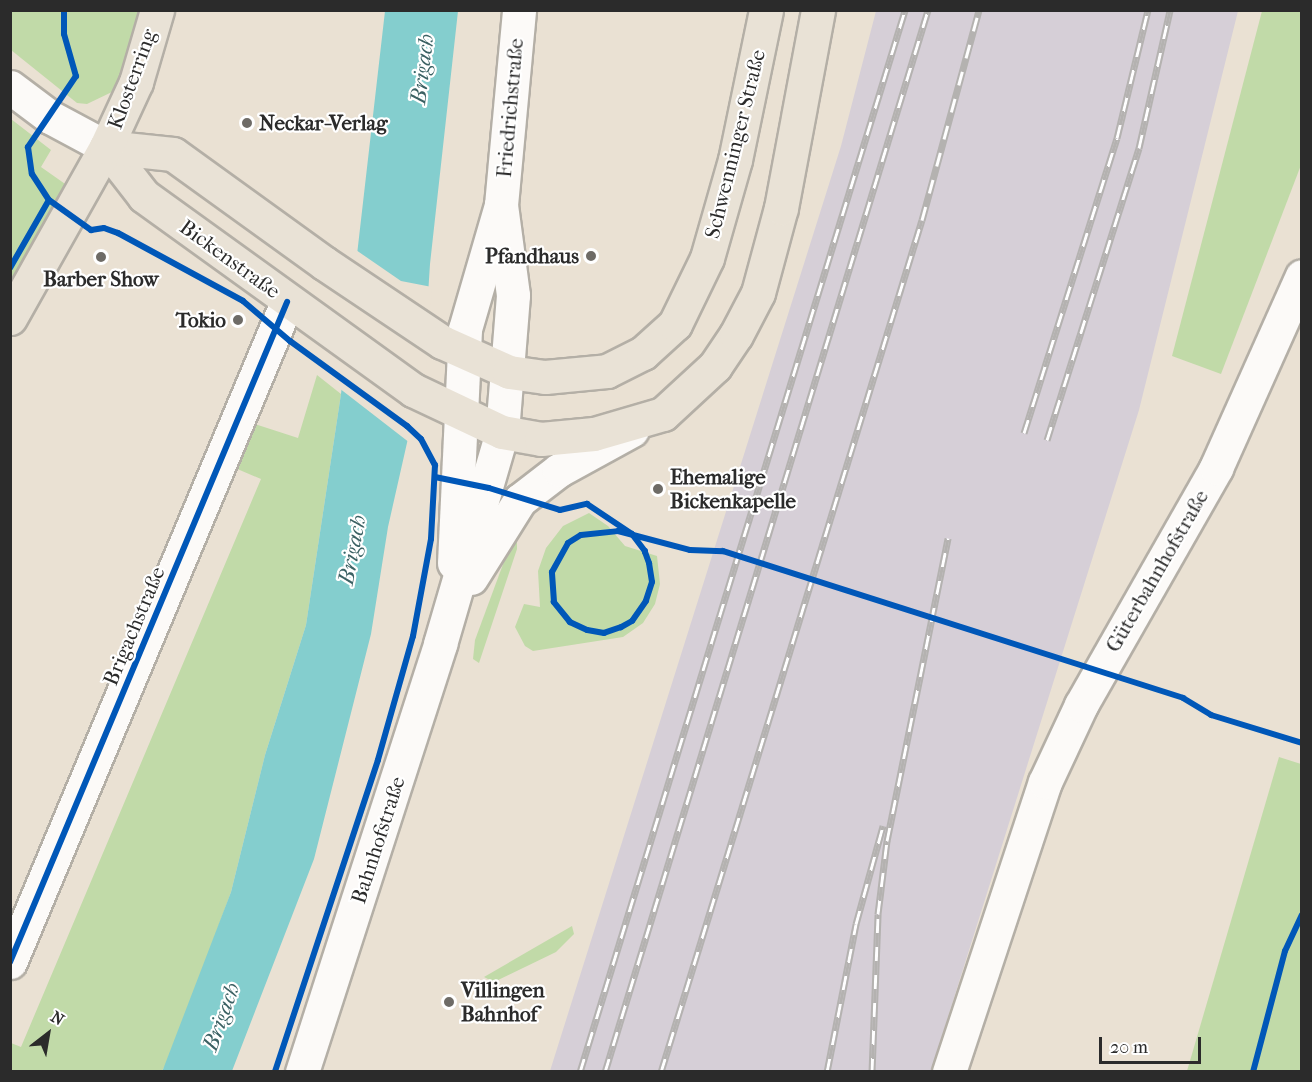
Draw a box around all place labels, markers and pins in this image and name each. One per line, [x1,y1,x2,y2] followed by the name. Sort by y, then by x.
[259,110,387,136] place label: Neckar-Verlag
[240,116,254,130] marker: Neckar-Verlag
[485,243,579,269] place label: Pfandhaus
[584,249,598,263] marker: Pfandhaus
[94,250,108,264] marker: Barber Show
[43,266,159,292] place label: Barber Show
[176,307,226,333] place label: Tokio
[231,313,245,327] marker: Tokio
[670,464,796,514] place label: Ehemalige Bickenkapelle
[651,482,665,496] marker: Ehemalige Bickenkapelle
[461,977,545,1027] place label: Villingen Bahnhof
[442,995,456,1009] marker: Villingen Bahnhof

